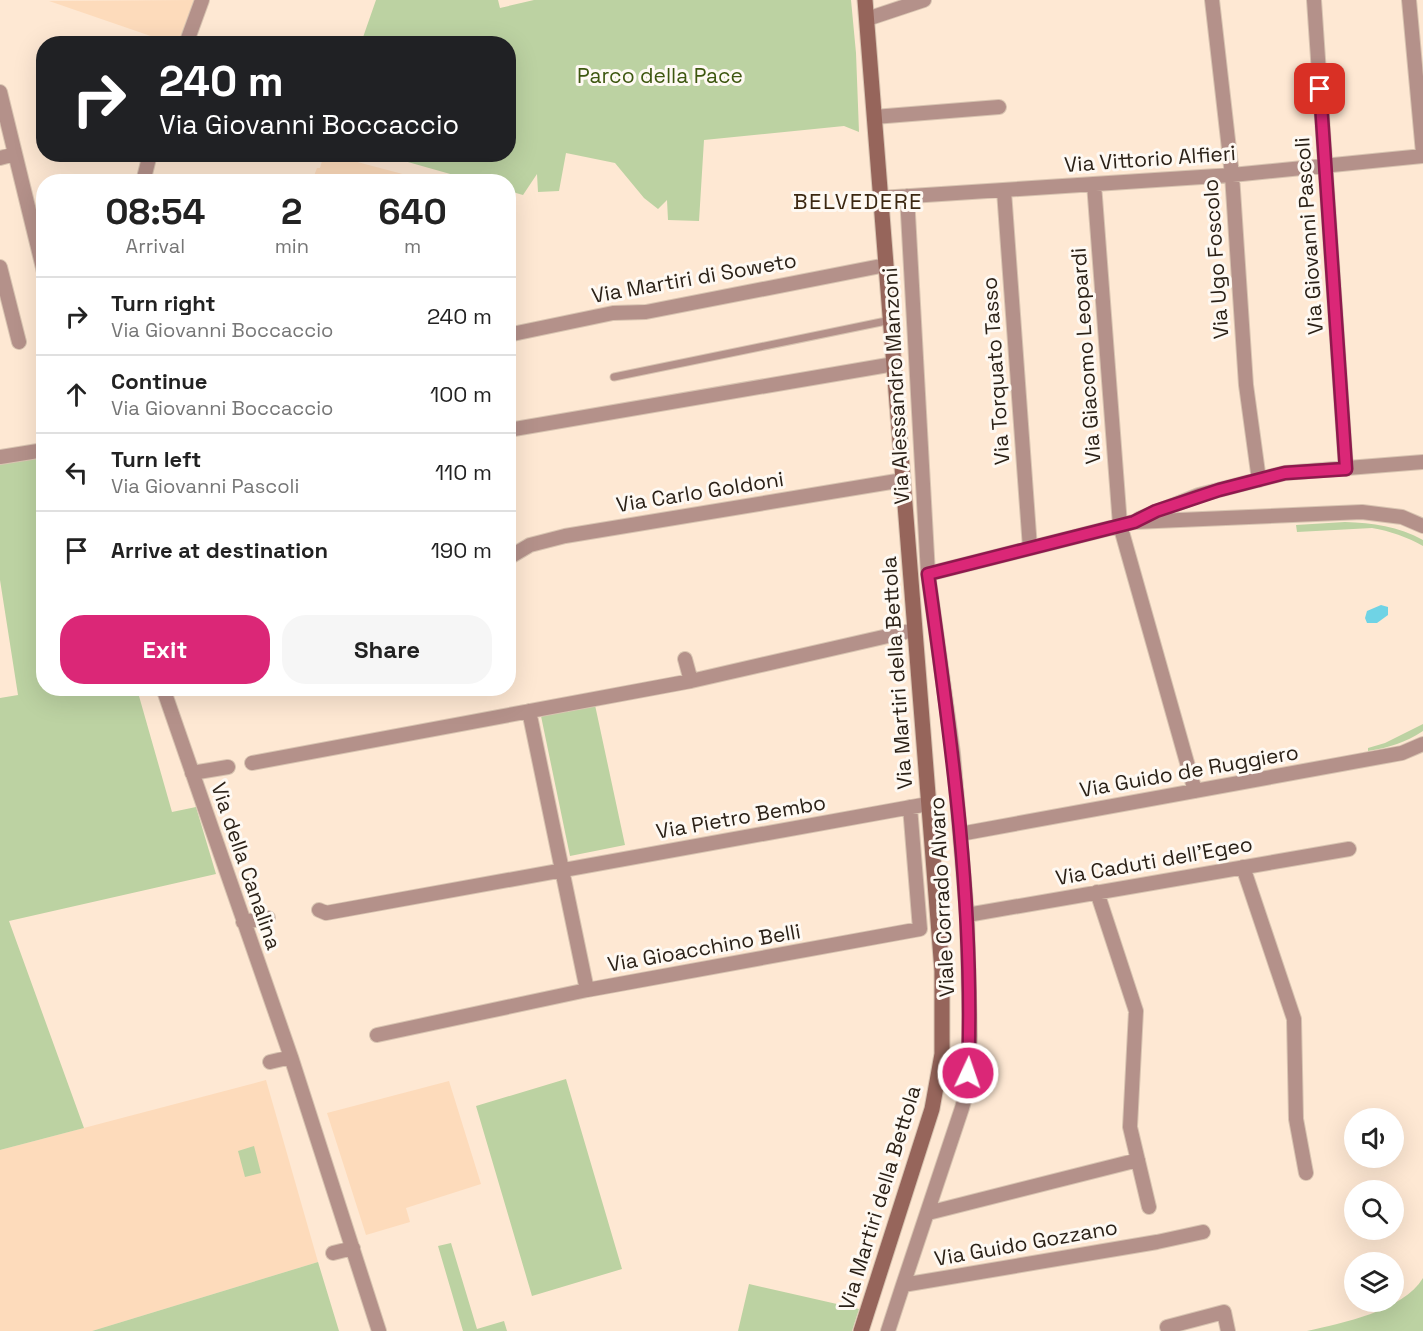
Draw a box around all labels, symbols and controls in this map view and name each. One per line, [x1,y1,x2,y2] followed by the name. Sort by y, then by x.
[159,55,284,108] text: 240 m
[60,60,138,138] icon: right
[577,62,743,89] park label: Parco della Pace
[1294,63,1345,114] pin
[1303,72,1336,105] icon: arrive
[159,107,459,142] text: Via Giovanni Boccaccio
[1288,136,1329,336] street label: Via Giovanni Pascoli
[1063,139,1237,178] street label: Via Vittorio Alfieri
[1196,178,1235,340] street label: Via Ugo Foscolo
[793,187,923,215] district label: BELVEDERE
[105,189,205,235] text: 08:54
[281,189,303,235] text: 2
[378,189,447,235] text: 640
[126,233,185,259] text: Arrival
[275,233,309,259] text: min
[404,233,421,259] text: m
[589,246,799,309] street label: Via Martiri di Soweto
[1064,247,1107,465] street label: Via Giacomo Leopardi
[876,267,915,505] street label: Via Alessandro Manzoni
[975,276,1016,466] street label: Via Torquato Tasso
[111,289,216,317] text: Turn right
[60,300,93,333] icon: right
[427,302,492,330] text: 240 m
[111,317,333,343] text: Via Giovanni Boccaccio
[111,367,207,395] text: Continue
[60,378,93,411] icon: ahead
[430,380,492,408] text: 100 m
[111,395,333,421] text: Via Giovanni Boccaccio
[111,445,201,473] text: Turn left
[60,456,93,489] icon: left
[435,458,492,486] text: 110 m
[614,465,786,518] street label: Via Carlo Goldoni
[111,473,299,499] text: Via Giovanni Pascoli
[60,534,93,567] icon: arrive
[111,536,328,564] text: Arrive at destination
[431,536,492,564] text: 190 m
[875,556,918,791] street label: Via Martiri della Bettola
[60,615,270,684] button: Exit
[282,615,492,684] button: Share
[1077,738,1301,803] street label: Via Guido de Ruggiero
[205,779,288,953] street label: Via della Canalina
[654,788,828,845] street label: Via Pietro Bembo
[923,796,960,998] street label: Viale Corrado Alvaro
[1053,830,1255,891] street label: Via Caduti dell'Egeo
[605,917,803,978] street label: Via Gioacchino Belli
[936,1041,1000,1105] position arrow
[832,1082,927,1314] street label: Via Martiri della Bettola
[1344,1108,1404,1312] map controls
[1344,1108,1404,1168] button: sound
[1344,1180,1404,1240] button: search
[932,1213,1120,1272] street label: Via Guido Gozzano
[1344,1252,1404,1312] button: layers

